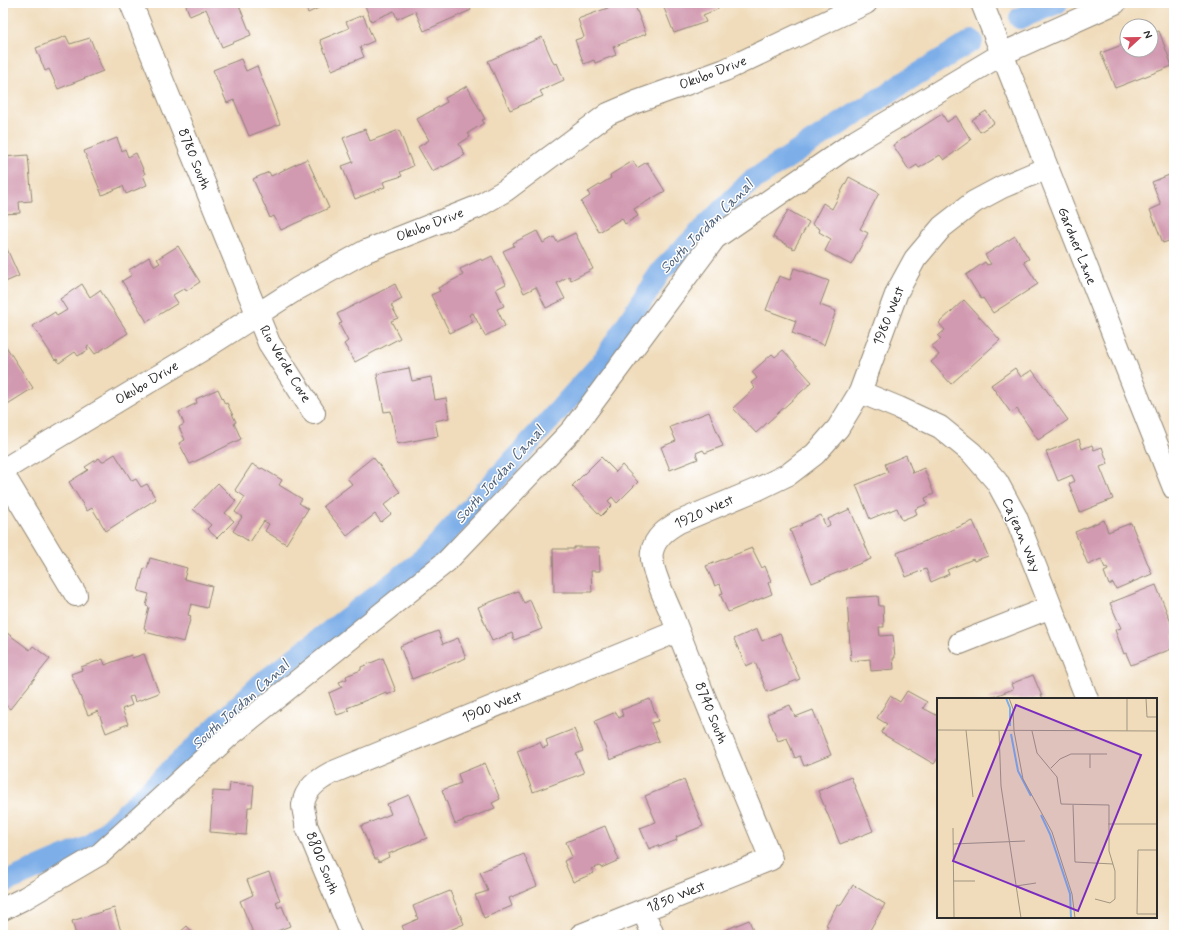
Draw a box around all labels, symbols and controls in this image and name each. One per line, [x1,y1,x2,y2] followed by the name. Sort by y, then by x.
[1119,18,1159,58] north arrow
[1139,29,1155,41] text: N
[677,52,749,94] street label: Okubo Drive
[174,126,215,192] street label: 8780 South
[656,175,759,278] water label: South Jordan Canal
[394,204,466,246] street label: Okubo Drive
[1053,204,1101,288] street label: Gardner Lane
[869,283,909,348] street label: 1980 West
[255,322,315,406] street label: Rio Verde Cove
[112,357,182,409] street label: Okubo Drive
[451,421,550,528] water label: South Jordan Canal
[671,491,737,533] street label: 1920 West
[997,495,1045,575] street label: Cajean Way
[188,655,295,754] water label: South Jordan Canal
[690,679,732,747] street label: 8740 South
[459,687,525,727] street label: 1900 West
[937,698,1157,918] inset map
[301,829,343,897] street label: 8800 South
[644,877,708,917] street label: 1850 West

